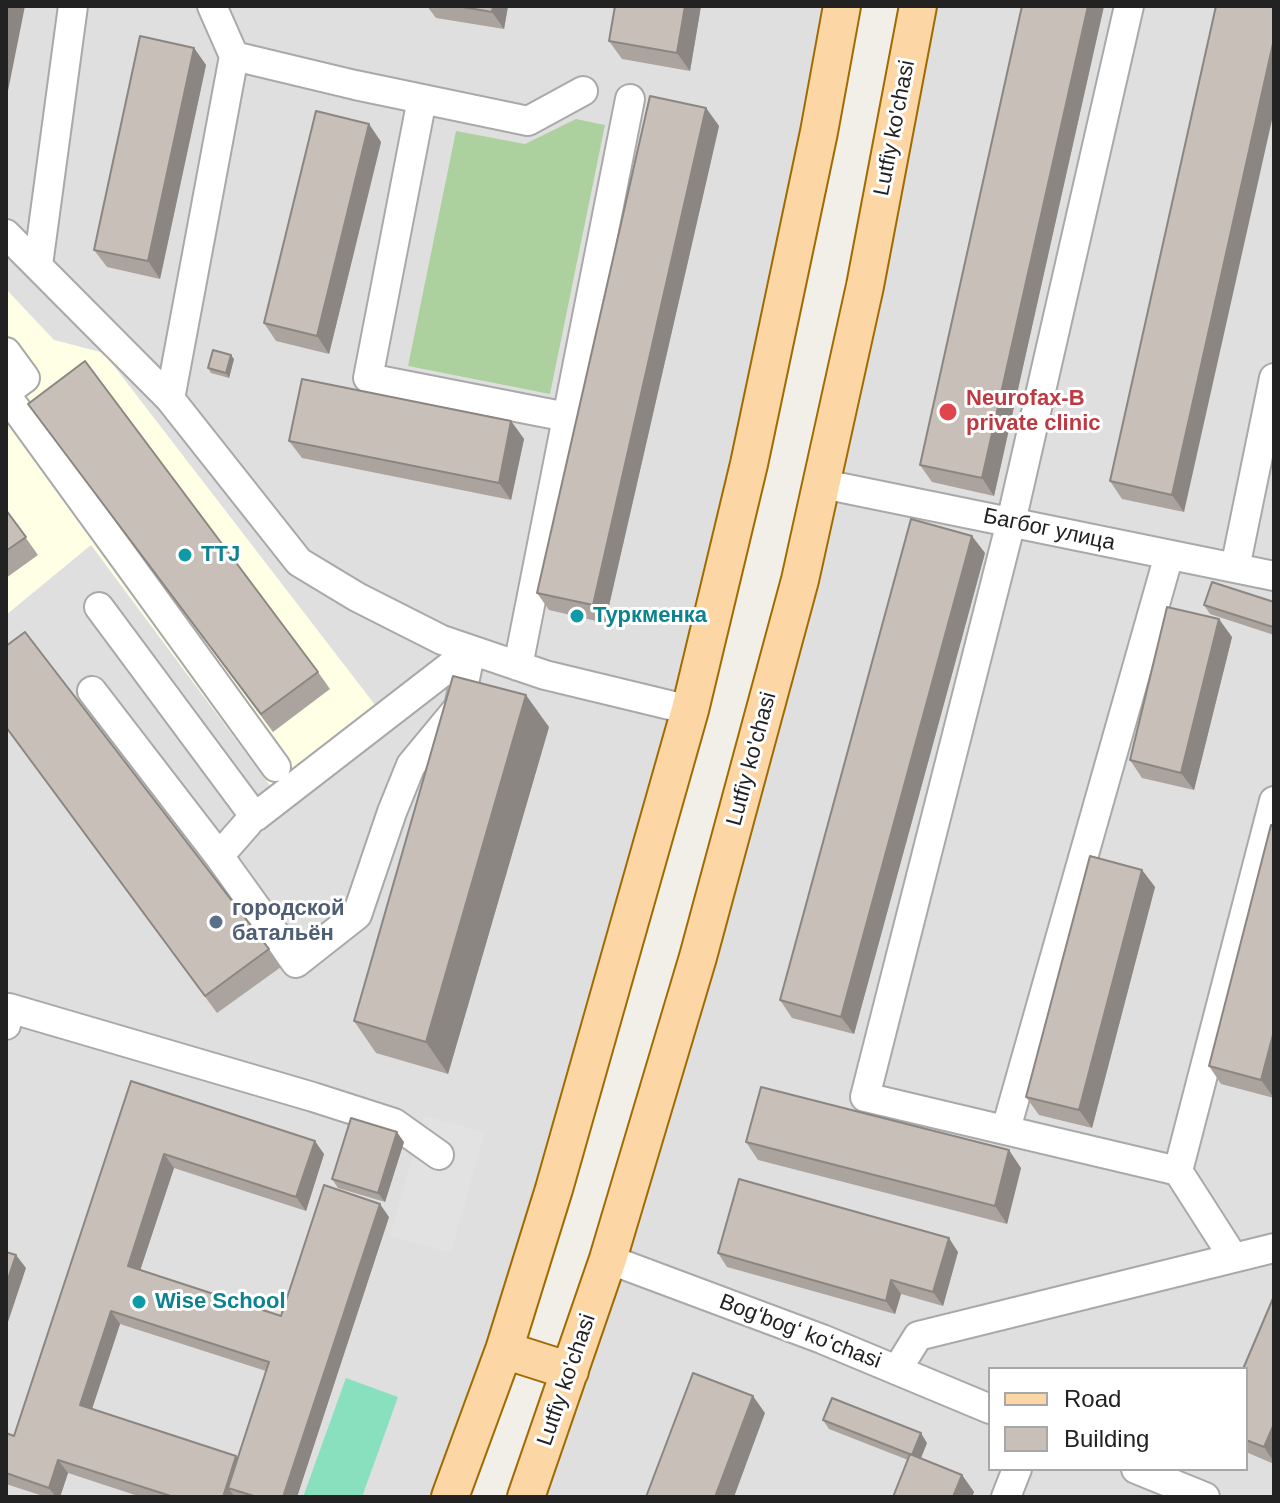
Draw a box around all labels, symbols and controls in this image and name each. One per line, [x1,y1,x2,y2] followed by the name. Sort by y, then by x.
[869,58,921,198] street label: Lutfiy ko'chasi
[966,386,1101,438] place label: Neurofax-B private clinic
[937,401,959,423] marker: Neurofax-B private clinic
[981,503,1117,557] street label: Багбог улица
[201,542,240,568] place label: TTJ
[176,546,194,564] marker: TTJ
[593,603,707,629] place label: Туркменка
[568,607,586,625] marker: Туркменка
[721,689,783,829] street label: Lutfiy ko'chasi
[232,896,344,948] place label: городской батальён
[207,913,225,931] marker: городской батальён
[155,1289,286,1315] place label: Wise School
[715,1289,885,1375] street label: Bogʻbogʻ koʻchasi
[130,1293,148,1311] marker: Wise School
[532,1311,602,1449] street label: Lutfiy ko'chasi
[988,1367,1248,1471] legend
[1064,1385,1121,1412] text: Road
[1064,1425,1149,1452] text: Building

